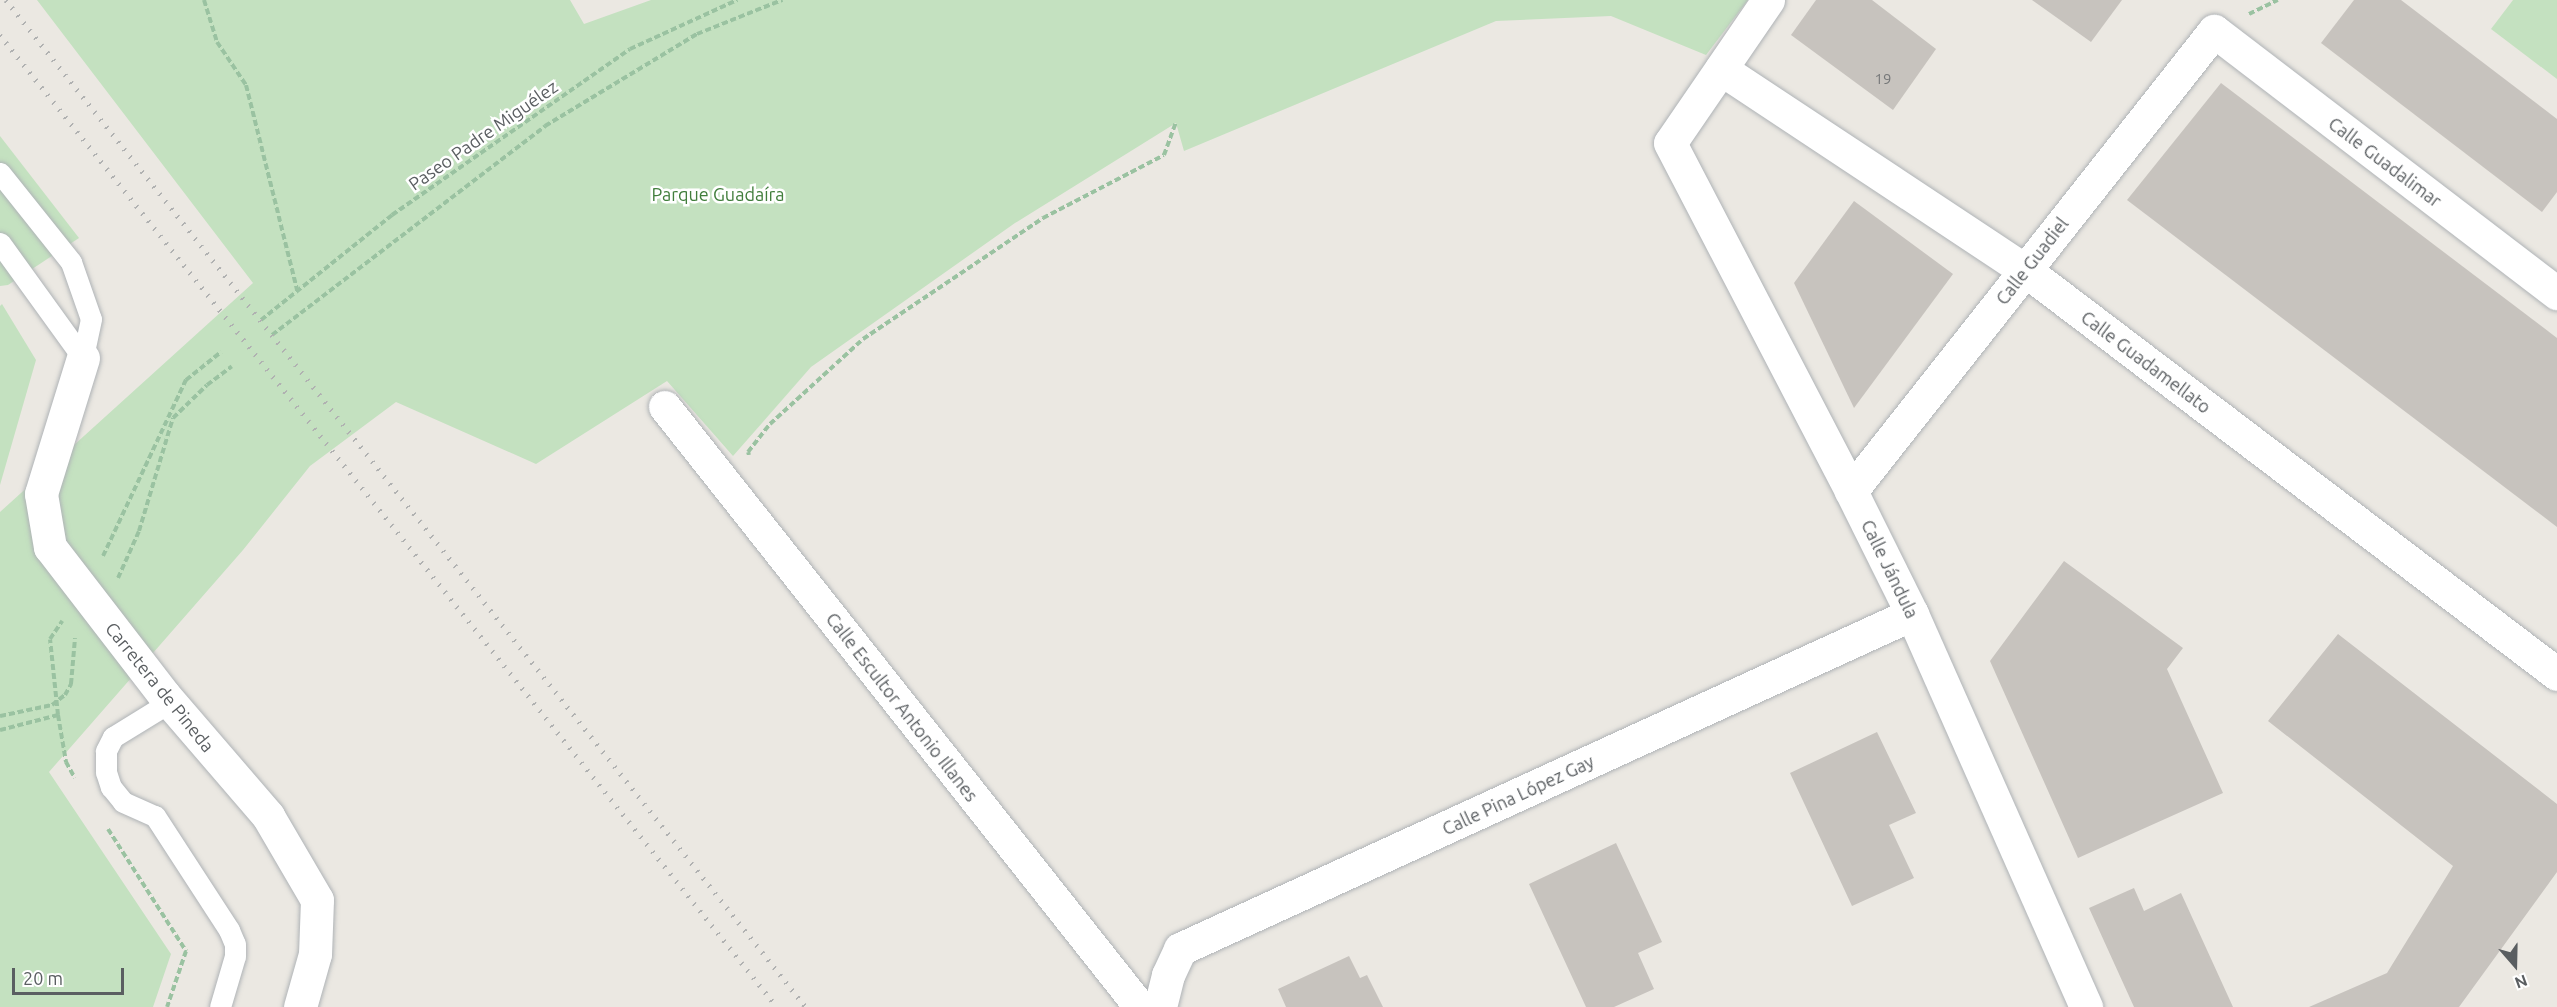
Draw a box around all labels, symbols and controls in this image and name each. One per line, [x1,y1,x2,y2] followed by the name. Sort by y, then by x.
[1875,70,1891,88] house number: 19
[404,75,562,195] street label: Paseo Padre Miguélez
[2324,113,2446,211] street label: Calle Guadalimar
[651,183,785,205] park label: Parque Guadaíra
[1991,213,2073,309] street label: Calle Guadiel
[2077,306,2215,418] street label: Calle Guadamellato
[1857,516,1923,622] street label: Calle Jándula
[822,608,982,806] street label: Calle Escultor Antonio Illanes
[101,618,219,756] street label: Carretera de Pineda
[1439,750,1597,840] street label: Calle Pina López Gay
[2485,935,2545,995] north arrow
[15,956,128,994] scale bar
[23,968,63,988] text: 20 m
[2512,971,2530,992] text: N

